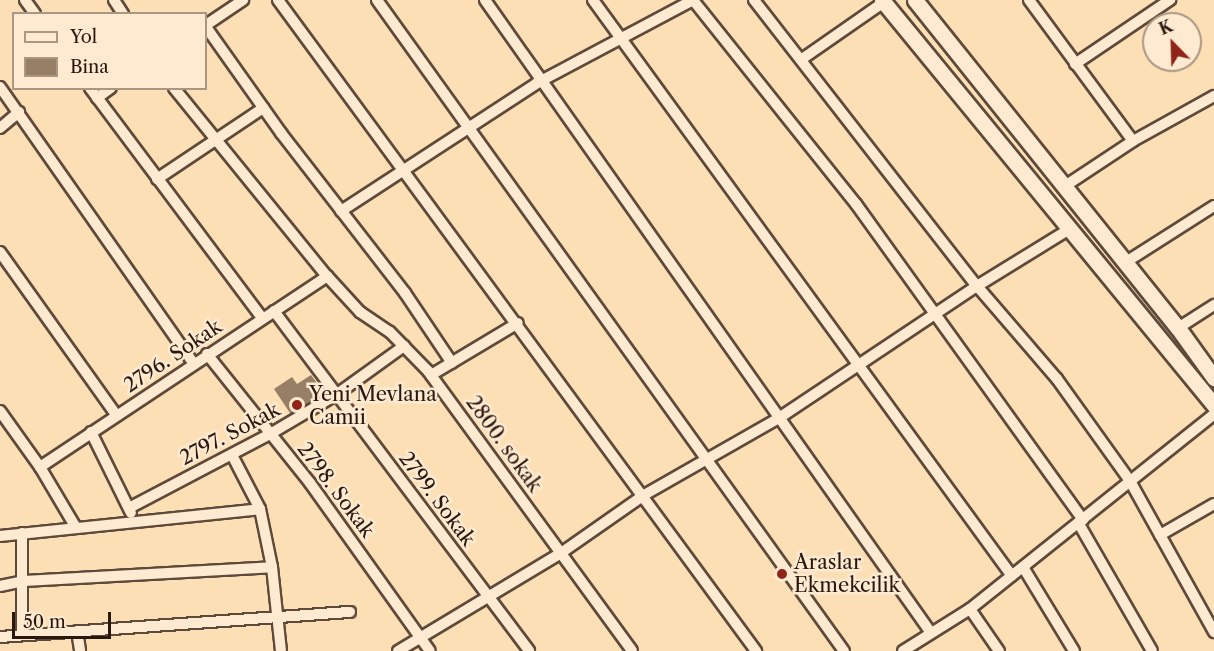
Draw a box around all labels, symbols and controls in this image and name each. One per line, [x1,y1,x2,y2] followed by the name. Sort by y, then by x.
[12,12,207,90] legend
[1142,12,1202,72] north arrow
[1156,16,1176,39] text: K
[70,26,97,48] text: Yol
[70,56,109,78] text: Bina
[120,315,226,397] street label: 2796. Sokak
[309,382,437,429] place label: Yeni Mevlana Camii
[461,391,547,497] street label: 2800. sokak
[176,398,284,470] street label: 2797. Sokak
[290,398,304,412] marker: Yeni Mevlana Camii
[292,438,380,542] street label: 2798. Sokak
[394,447,480,551] street label: 2799. Sokak
[794,550,900,597] place label: Araslar Ekmekcilik
[775,567,789,581] marker: Araslar Ekmekcilik
[15,600,114,638] scale bar
[23,611,66,633] text: 50 m

